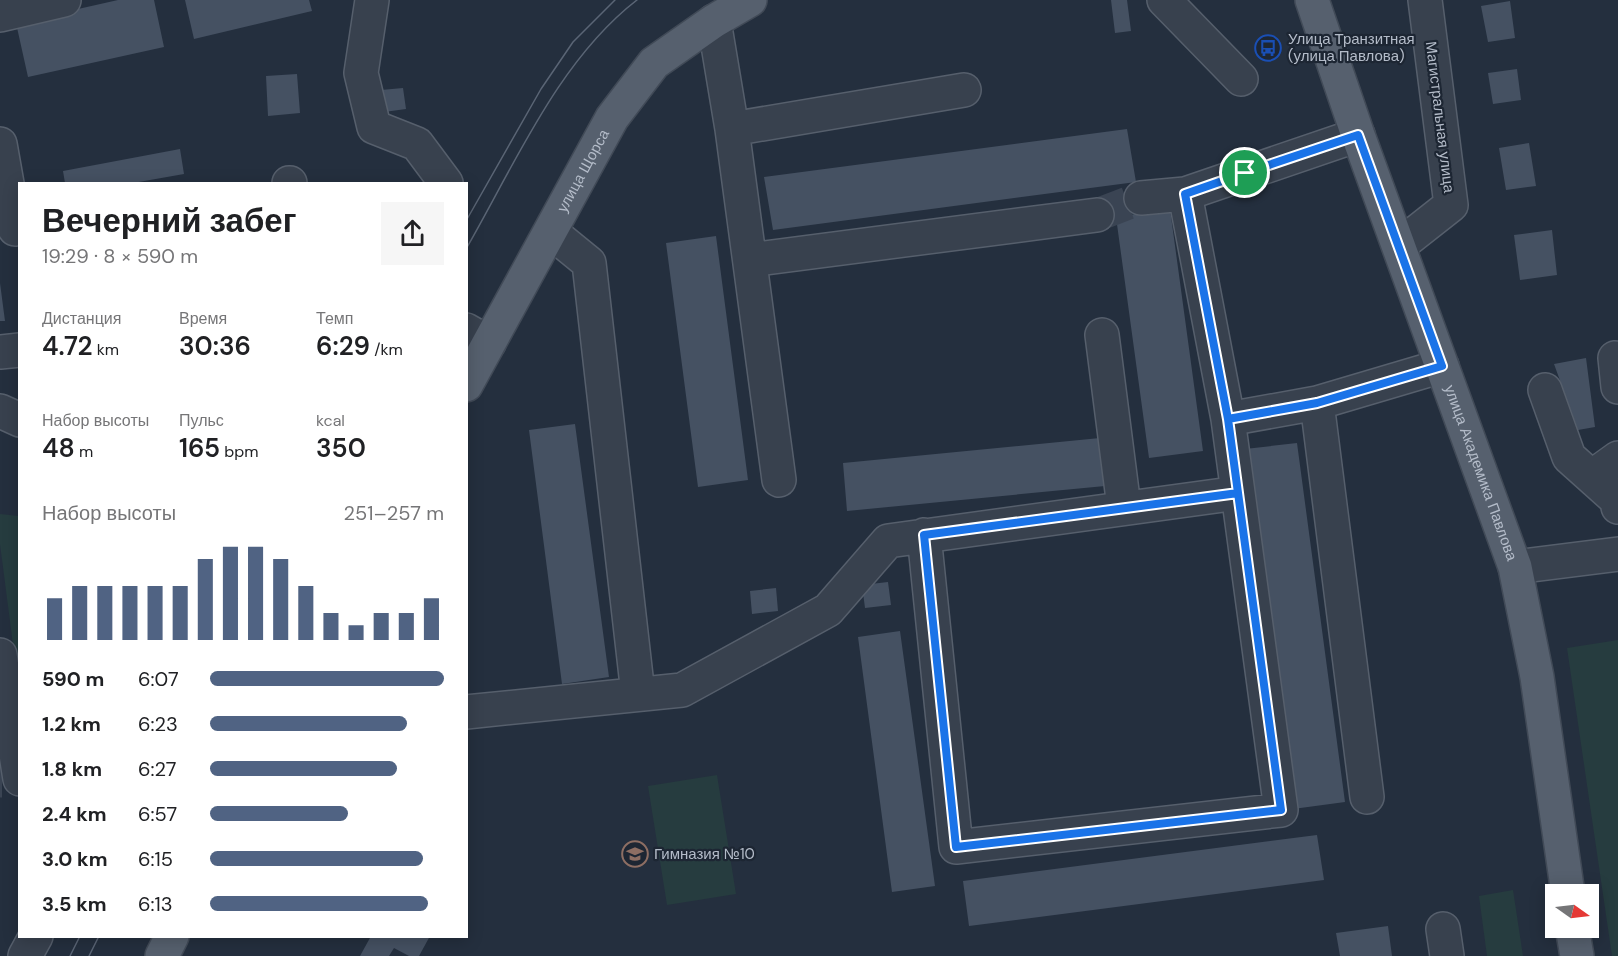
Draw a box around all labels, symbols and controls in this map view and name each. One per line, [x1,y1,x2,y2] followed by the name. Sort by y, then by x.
[1288,29,1415,66] place label: Улица Транзитная (улица Павлова)
[1253,33,1283,63] bus stop icon: Улица Транзитная (улица Павлова)
[1421,40,1459,195] street label: Магистральная улица
[552,125,614,216] street label: улица Щорса
[1219,147,1270,198] pin
[1228,156,1261,189] icon: arrive
[42,199,296,242] text: Вечерний забег
[381,202,444,265] button: share
[42,243,198,269] text: 19:29 · 8 × 590 m
[42,308,121,329] text: Дистанция
[179,308,227,329] text: Время
[316,308,353,329] text: Темп
[42,329,93,363] text: 4.72
[179,329,251,363] text: 30:36
[316,329,370,363] text: 6:29
[93,339,119,360] text: km
[370,339,403,360] text: /km
[1440,382,1522,564] street label: улица Академика Павлова
[42,410,149,431] text: Набор высоты
[179,410,224,431] text: Пульс
[316,410,345,431] text: kcal
[42,431,75,465] text: 48
[179,431,220,465] text: 165
[316,431,366,465] text: 350
[75,441,93,462] text: m
[220,441,259,462] text: bpm
[42,500,176,526] text: Набор высоты
[343,500,444,526] text: 251–257 m
[42,666,104,692] text: 590 m
[138,666,179,692] text: 6:07
[42,711,101,737] text: 1.2 km
[138,711,178,737] text: 6:23
[42,756,102,782] text: 1.8 km
[138,756,176,782] text: 6:27
[42,801,107,827] text: 2.4 km
[138,801,177,827] text: 6:57
[620,839,650,869] school or university icon: Гимназия №10
[654,844,755,864] place label: Гимназия №10
[42,846,107,872] text: 3.0 km
[138,846,173,872] text: 6:15
[1545,884,1599,938] north arrow
[1545,884,1599,938] map controls
[42,891,107,917] text: 3.5 km
[138,891,173,917] text: 6:13

